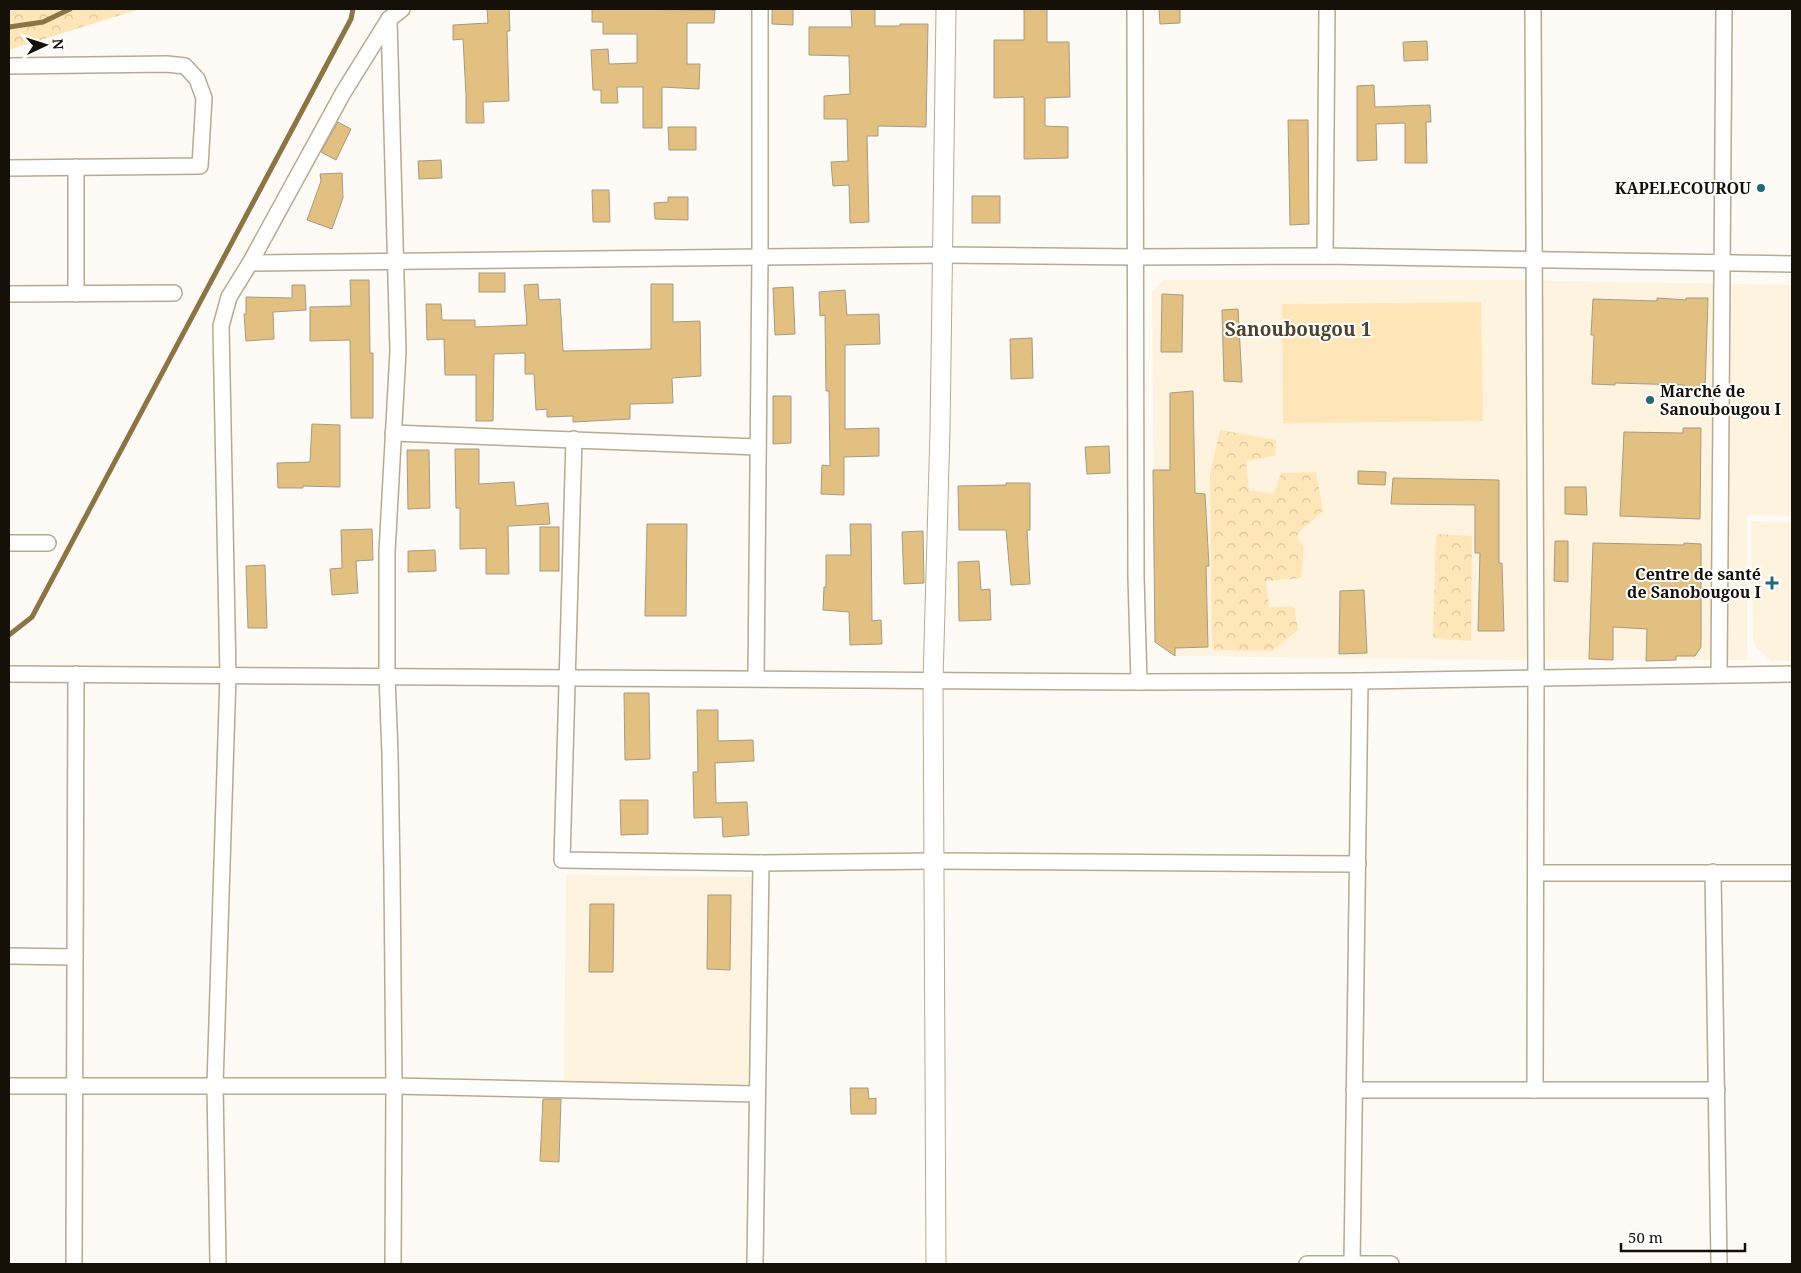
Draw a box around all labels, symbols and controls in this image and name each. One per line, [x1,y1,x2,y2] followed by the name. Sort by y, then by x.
[20,20,70,70] north arrow
[49,38,68,50] text: N
[1615,177,1751,199] place label: KAPELECOUROU
[1755,182,1767,194] marker: KAPELECOUROU
[1225,316,1371,342] district label: Sanoubougou 1
[1660,380,1781,420] place label: Marché de Sanoubougou I
[1644,394,1656,406] marker: Marché de Sanoubougou I
[1627,563,1761,603] place label: Centre de santé de Sanobougou I
[1765,576,1779,590] marker: Centre de santé de Sanobougou I
[1621,1220,1745,1252] scale bar
[1628,1227,1663,1247] text: 50 m

